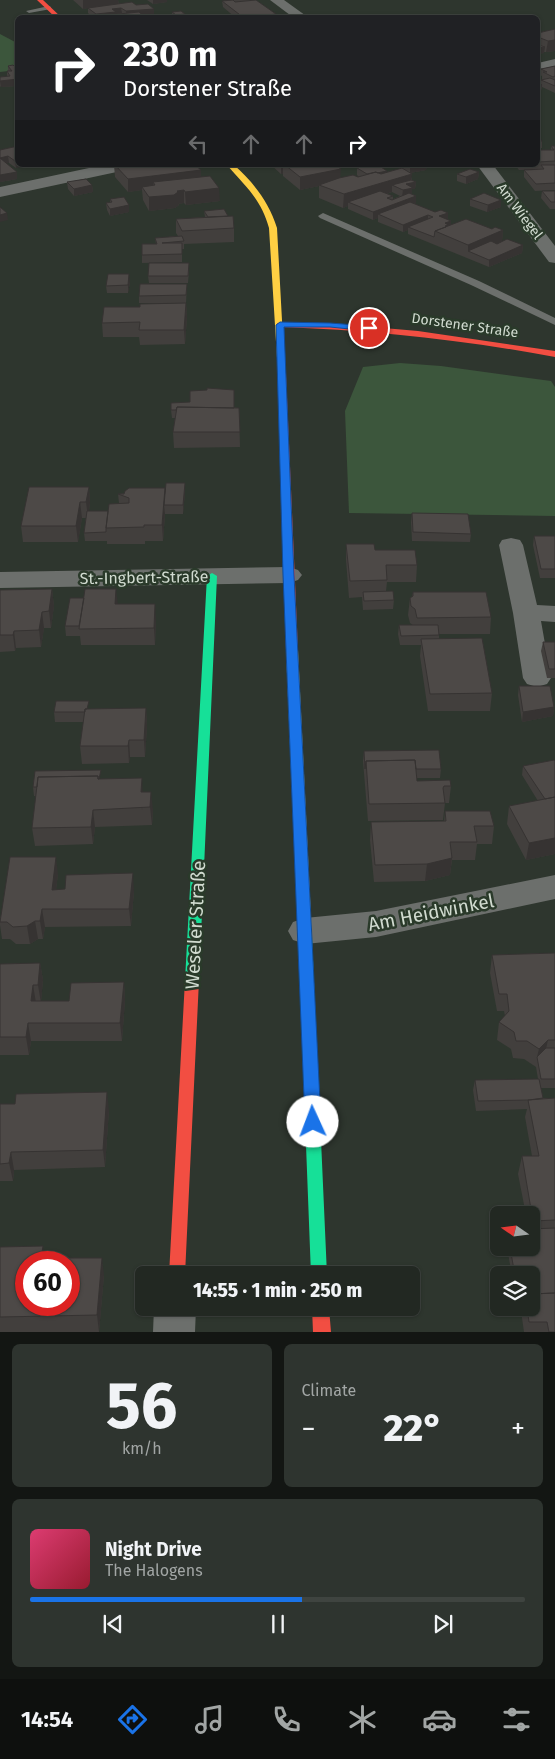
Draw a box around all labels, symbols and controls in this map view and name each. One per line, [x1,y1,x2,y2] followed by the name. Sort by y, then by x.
[123,33,217,75] text: 230 m
[40,35,105,100] icon: right
[123,75,292,102] text: Dorstener Straße
[184,130,212,158] icon: left
[237,130,265,158] icon: ahead
[290,130,318,158] icon: ahead
[343,130,371,158] icon: right
[493,180,546,243] street label: Am Wiegel
[348,307,390,349] pin
[411,310,519,341] street label: Dorstener Straße
[355,314,383,342] icon: arrive
[79,567,209,588] street label: St.-Ingbert-Straße
[181,860,210,990] street label: Weseler Straße
[366,889,496,936] street label: Am Heidwinkel
[286,1095,338,1147] position arrow
[490,1206,540,1256] north arrow
[490,1206,540,1316] map controls
[15,1251,80,1316] speed limit sign: 60
[490,1266,540,1316] button: layers
[193,1279,362,1302] text: 14:55 · 1 min · 250 m
[106,1367,178,1445] text: 56
[302,1381,356,1400] text: Climate
[384,1405,443,1451] text: 22°
[302,1412,316,1445] text: −
[511,1412,525,1445] text: +
[122,1439,162,1458] text: km/h
[105,1538,202,1561] text: Night Drive
[105,1561,203,1580] text: The Halogens
[99,1610,127,1638] icon: previous
[264,1610,292,1638] icon: pause
[429,1610,457,1638] icon: next
[115,1702,150,1737] icon: directions
[192,1702,227,1737] icon: music
[269,1702,304,1737] icon: phone
[345,1702,380,1737] icon: climate
[422,1702,457,1737] icon: car
[499,1702,534,1737] icon: filters
[21,1706,73,1733] text: 14:54

